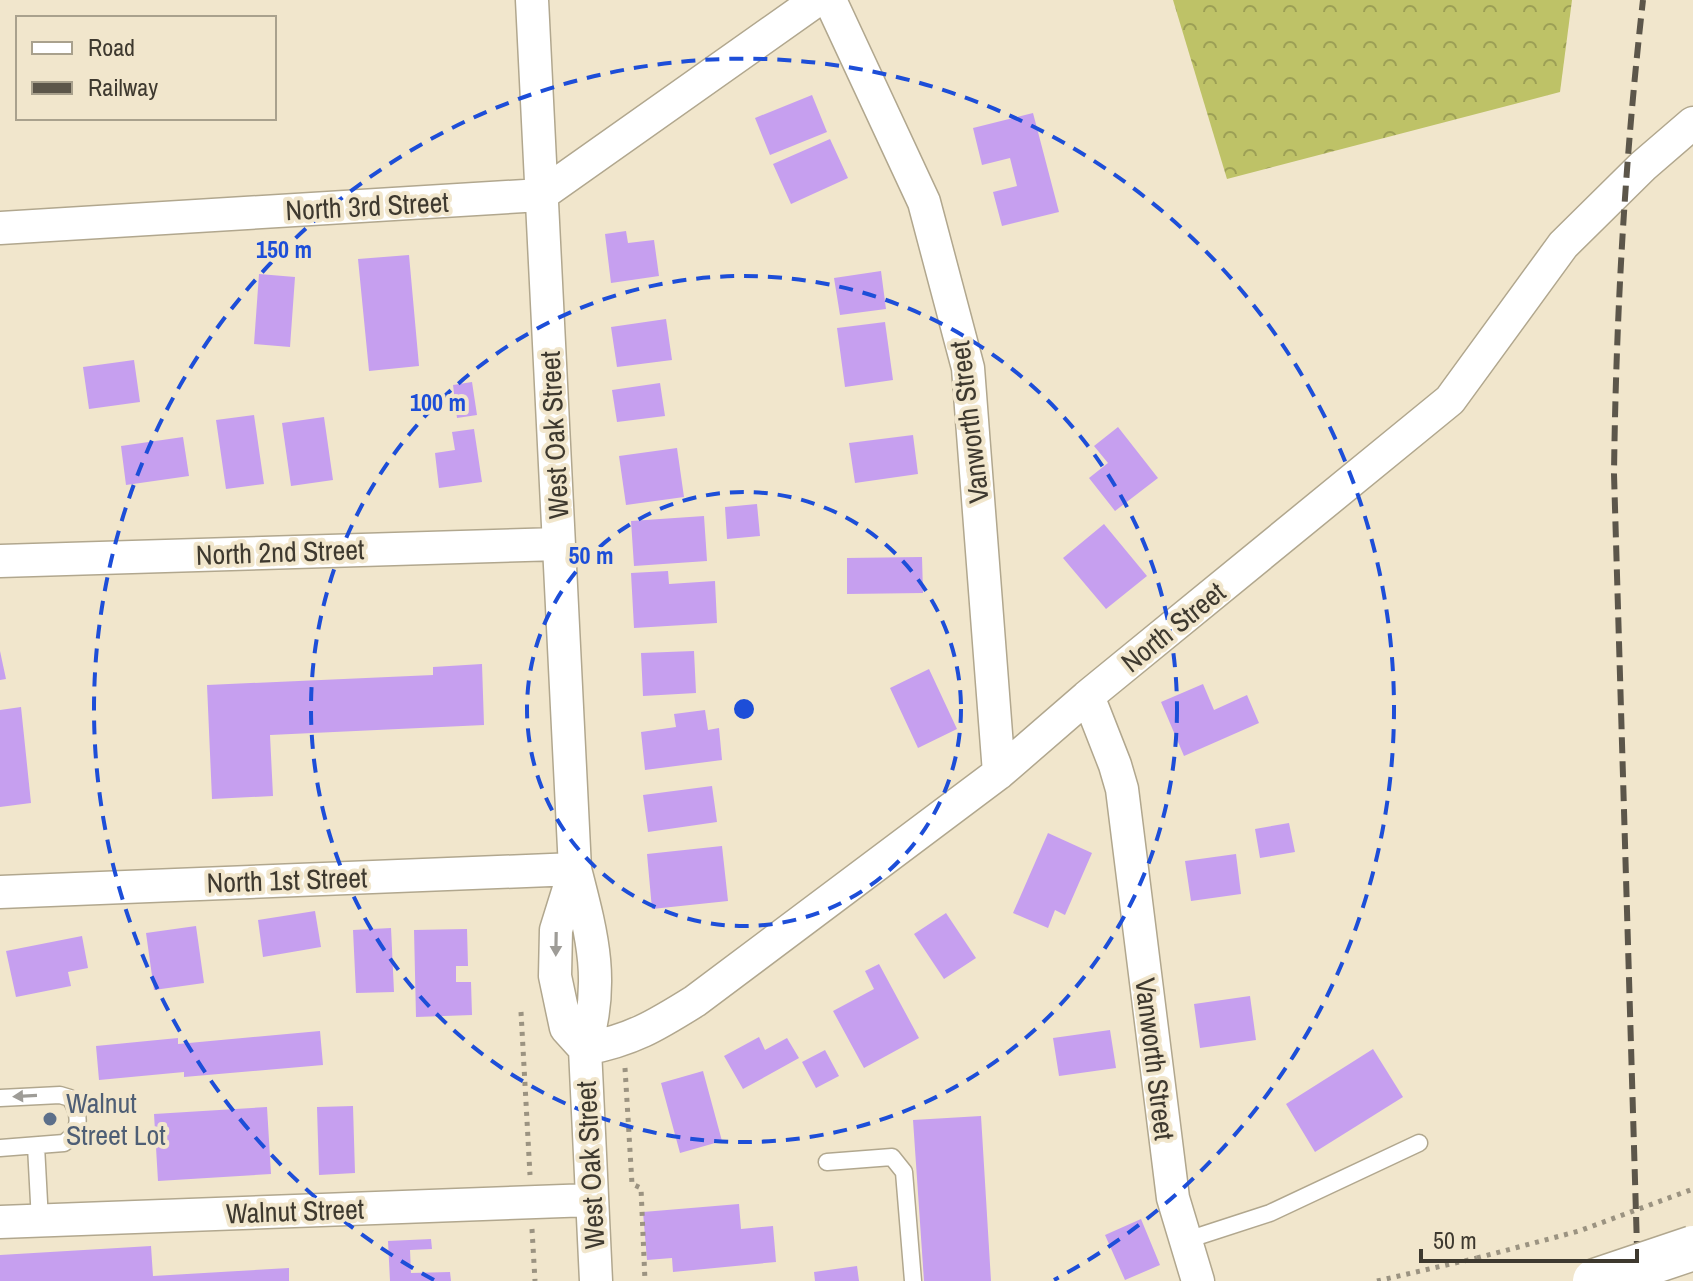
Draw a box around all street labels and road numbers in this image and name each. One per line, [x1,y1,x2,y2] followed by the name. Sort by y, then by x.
[284,183,450,229] street label: North 3rd Street
[940,339,998,505] street label: Vanworth Street
[531,350,577,520] street label: West Oak Street
[195,530,365,574] street label: North 2nd Street
[1113,573,1233,681] street label: North Street
[206,858,368,902] street label: North 1st Street
[1126,976,1184,1142] street label: Vanworth Street
[567,1080,613,1250] street label: West Oak Street
[225,1190,365,1232] street label: Walnut Street

